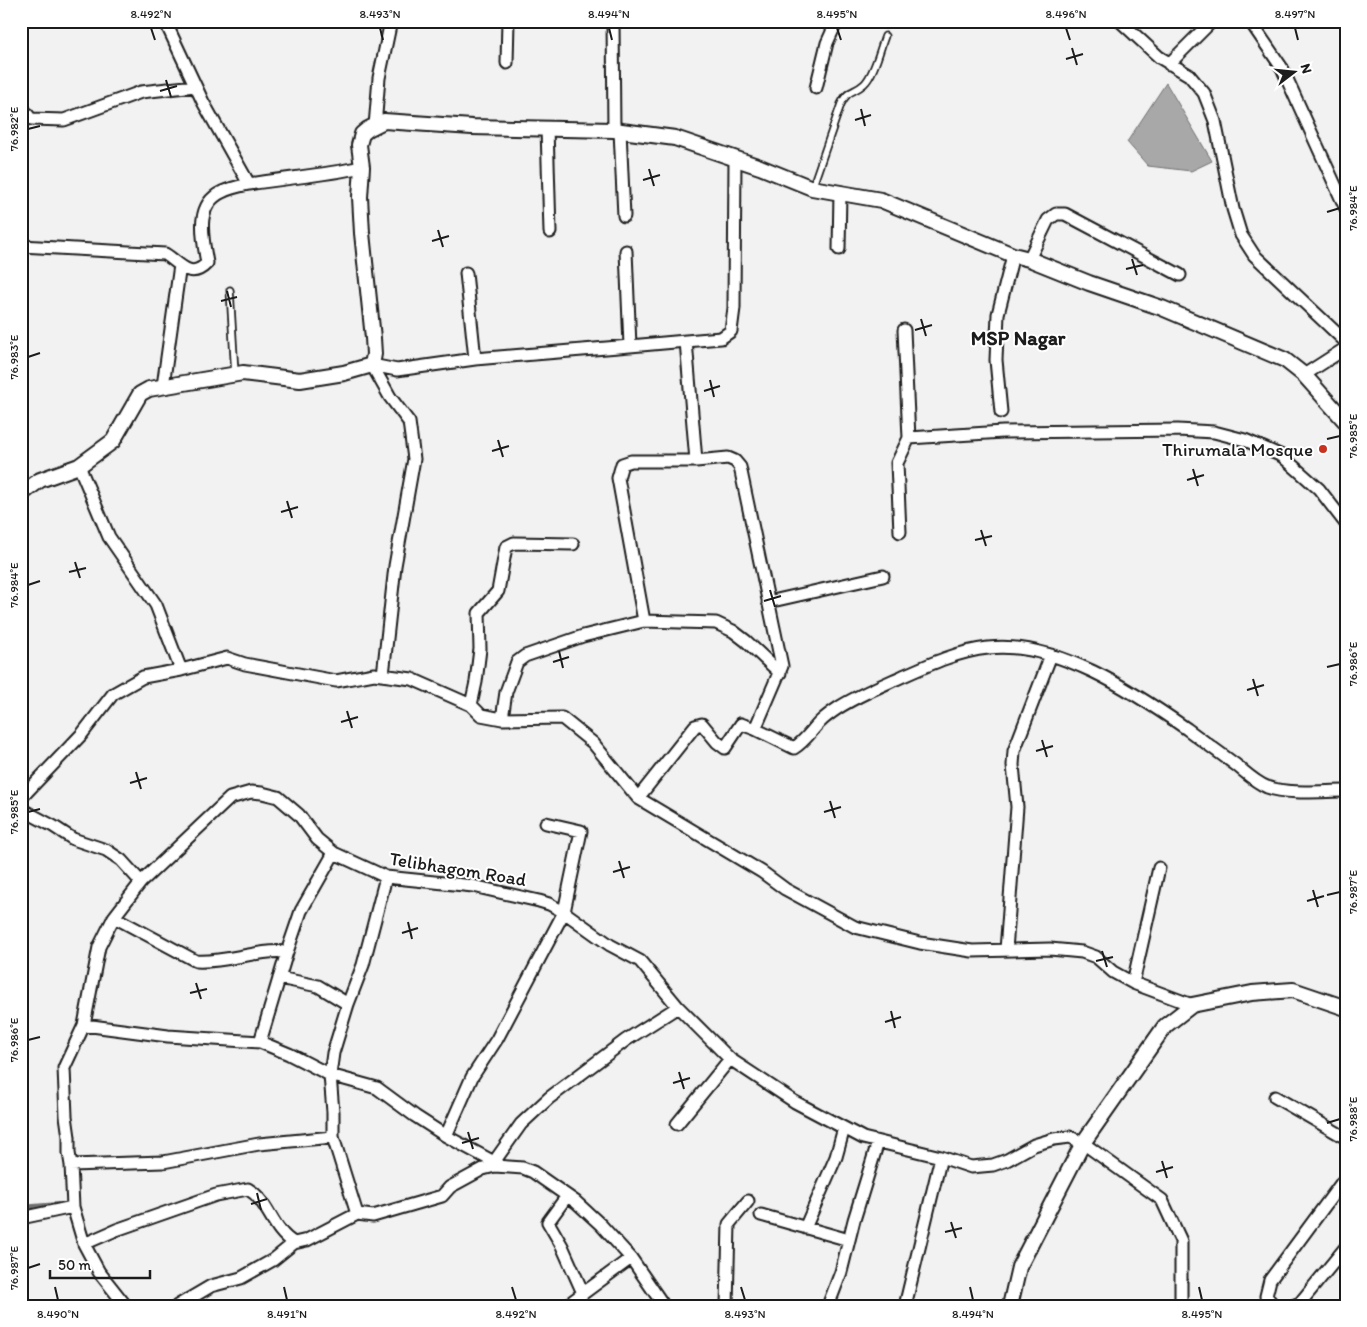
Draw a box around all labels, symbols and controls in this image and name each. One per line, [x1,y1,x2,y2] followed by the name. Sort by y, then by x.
[131,7,171,21] text: 8.492°N
[359,7,401,21] text: 8.493°N
[588,7,630,21] text: 8.494°N
[817,7,857,21] text: 8.495°N
[1045,7,1087,21] text: 8.496°N
[1275,7,1315,21] text: 8.497°N
[1270,48,1320,98] north arrow
[1297,62,1315,75] text: N
[7,106,21,151] text: 76.982°E
[1346,185,1360,231] text: 76.984°E
[971,326,1066,351] district label: MSP Nagar
[7,334,21,379] text: 76.983°E
[1346,413,1360,458] text: 76.985°E
[1162,438,1313,461] place label: Thirumala Mosque
[1317,443,1329,455] marker: Thirumala Mosque
[7,562,21,608] text: 76.984°E
[1346,641,1360,686] text: 76.986°E
[7,789,21,834] text: 76.985°E
[388,847,529,891] street label: Telibhagom Road
[1346,870,1360,914] text: 76.987°E
[7,1017,21,1062] text: 76.986°E
[1346,1096,1360,1141] text: 76.988°E
[7,1246,21,1290] text: 76.987°E
[50,1247,150,1279] scale bar
[58,1256,91,1274] text: 50 m
[37,1307,79,1321] text: 8.490°N
[267,1307,307,1321] text: 8.491°N
[496,1307,536,1321] text: 8.492°N
[724,1307,766,1321] text: 8.493°N
[952,1307,994,1321] text: 8.494°N
[1182,1307,1222,1321] text: 8.495°N

